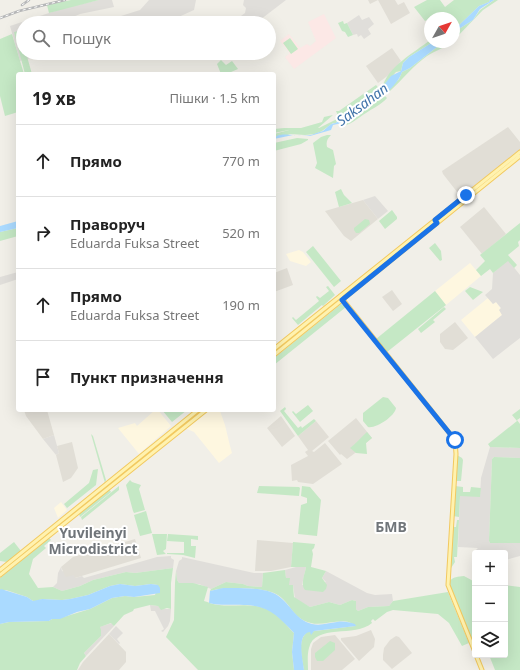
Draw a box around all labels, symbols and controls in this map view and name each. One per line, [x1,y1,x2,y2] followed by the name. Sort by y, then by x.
[424,12,460,48] north arrow
[16,16,276,60] search box
[30,27,52,49] icon: search
[62,28,111,48] text: Пошук
[332,78,392,130] water label: Saksahan
[32,87,76,110] text: 19 хв
[169,89,260,107] text: Пішки · 1.5 km
[32,150,54,172] icon: ahead
[70,151,122,171] text: Прямо
[222,152,260,170] text: 770 m
[457,186,475,204] route end
[70,214,145,234] text: Праворуч
[32,222,54,244] icon: right
[222,224,260,242] text: 520 m
[70,234,199,252] text: Eduarda Fuksa Street
[70,286,122,306] text: Прямо
[32,294,54,316] icon: ahead
[222,296,260,314] text: 190 m
[70,306,199,324] text: Eduarda Fuksa Street
[32,366,54,388] icon: arrive
[70,367,224,387] text: Пункт призначення
[446,431,464,449] route start
[375,517,407,536] district label: БМВ
[48,523,138,558] district label: Yuvileinyi Microdistrict
[472,550,508,658] map controls
[472,550,508,586] button: +
[472,586,508,622] button: −
[472,622,508,658] button: layers

